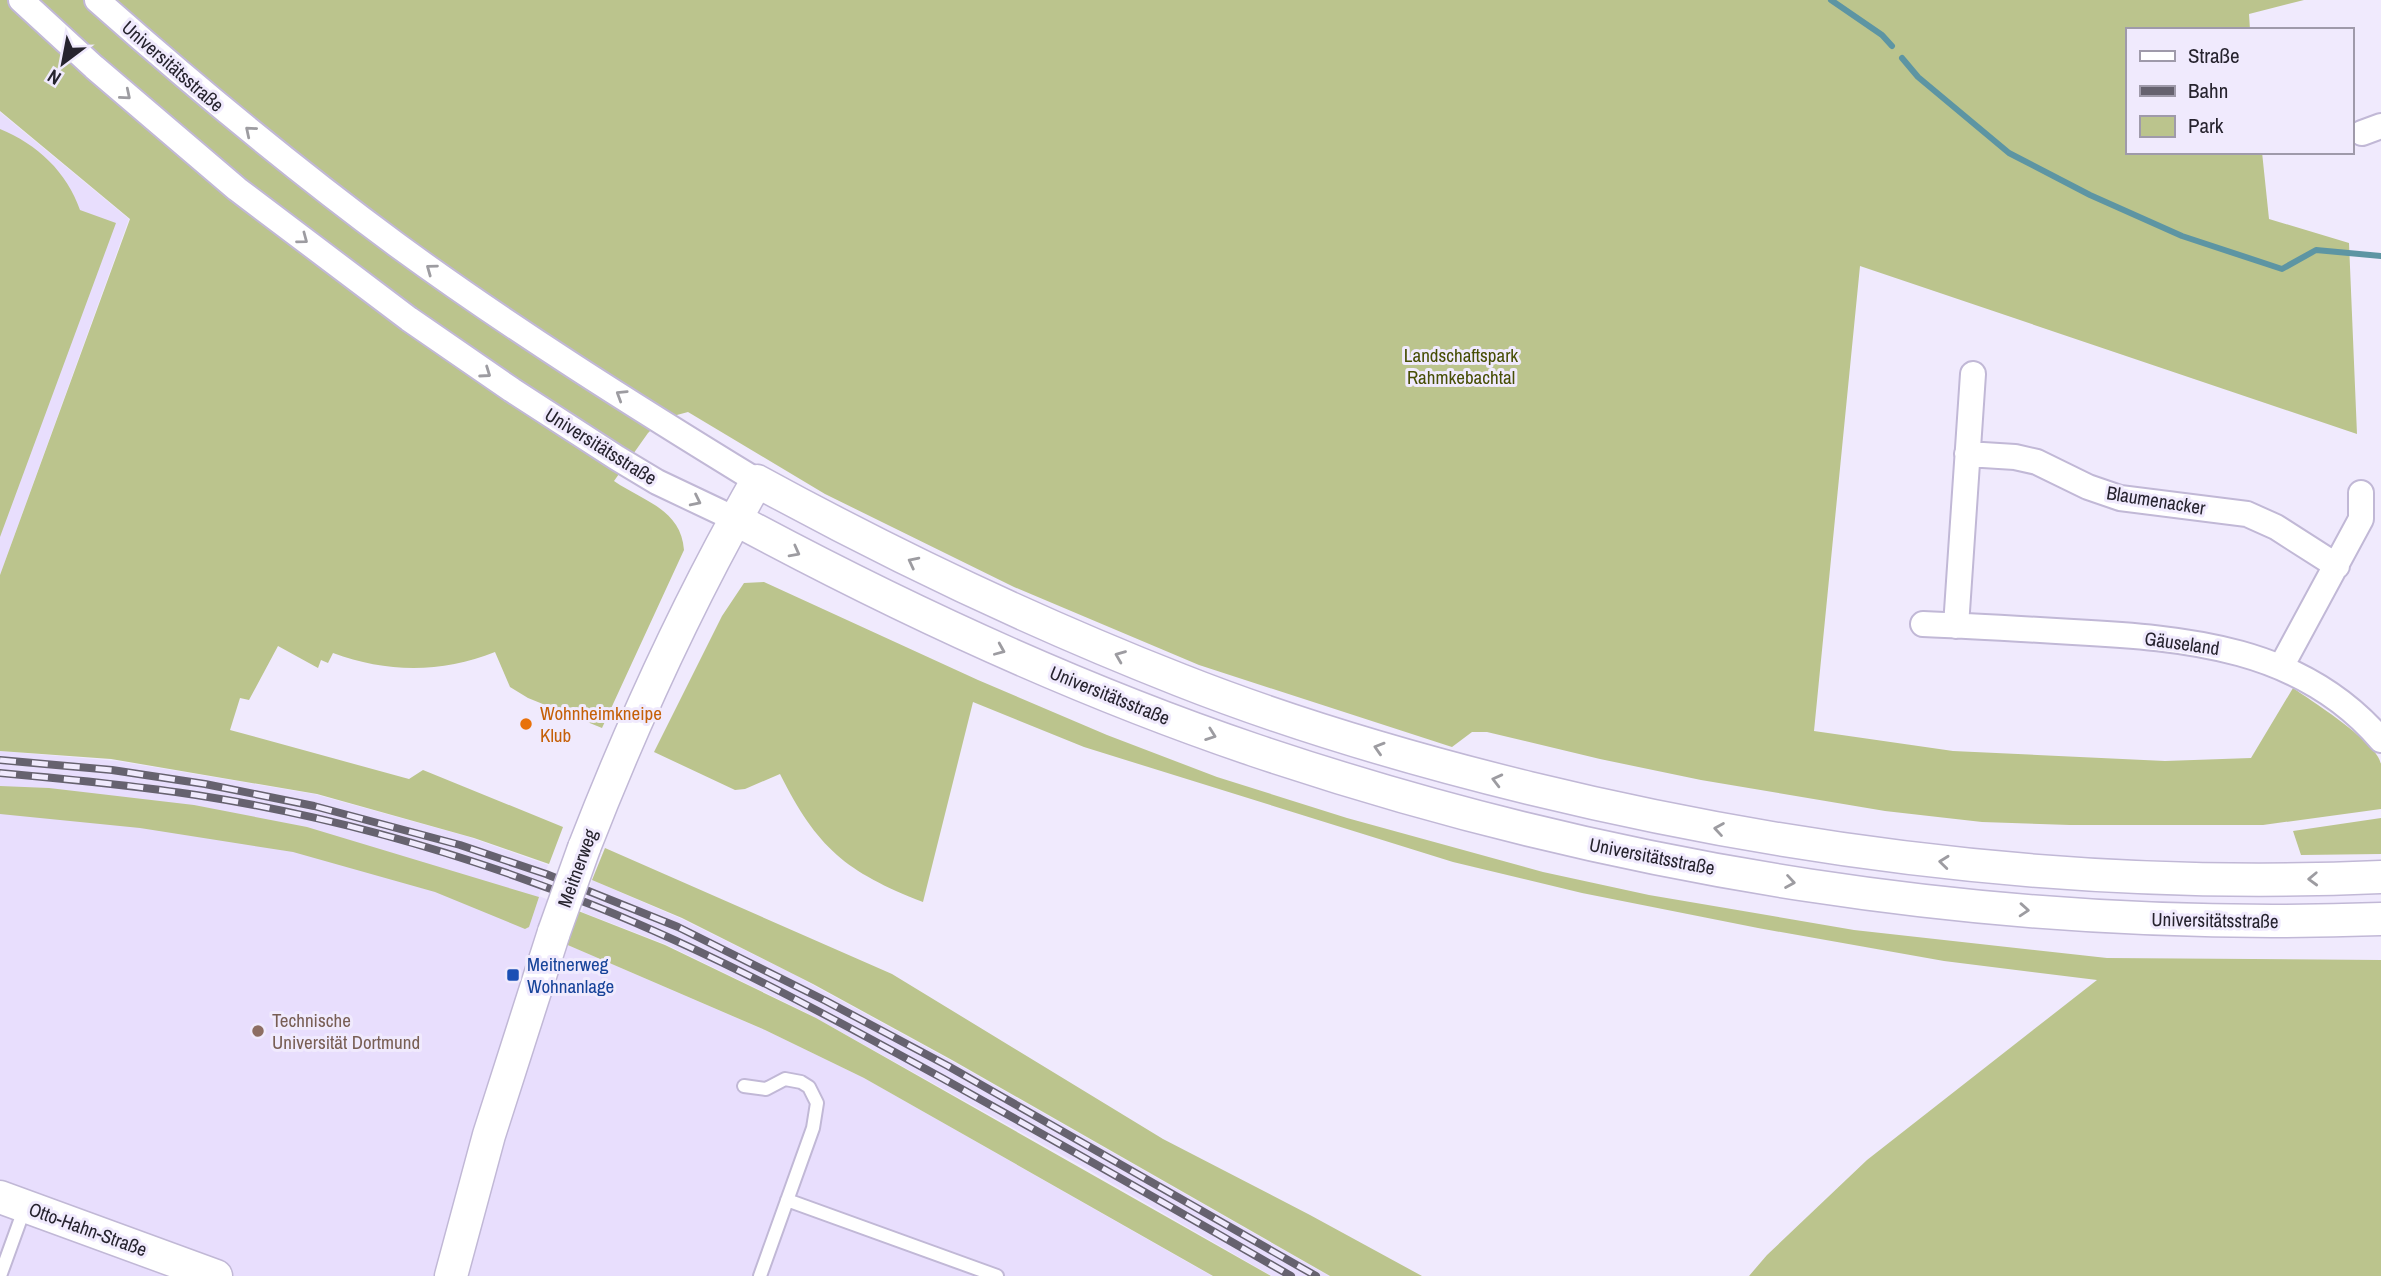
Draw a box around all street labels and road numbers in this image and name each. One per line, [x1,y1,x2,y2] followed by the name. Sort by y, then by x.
[116,14,230,118] street label: Universitätsstraße
[540,401,662,491] street label: Universitätsstraße
[2105,479,2208,521] street label: Blaumenacker
[2143,625,2221,661] street label: Gäuseland
[1046,659,1174,731] street label: Universitätsstraße
[551,825,603,911] street label: Meitnerweg
[1587,831,1717,881] street label: Universitätsstraße
[2151,906,2279,934] street label: Universitätsstraße
[25,1196,151,1262] street label: Otto-Hahn-Straße

